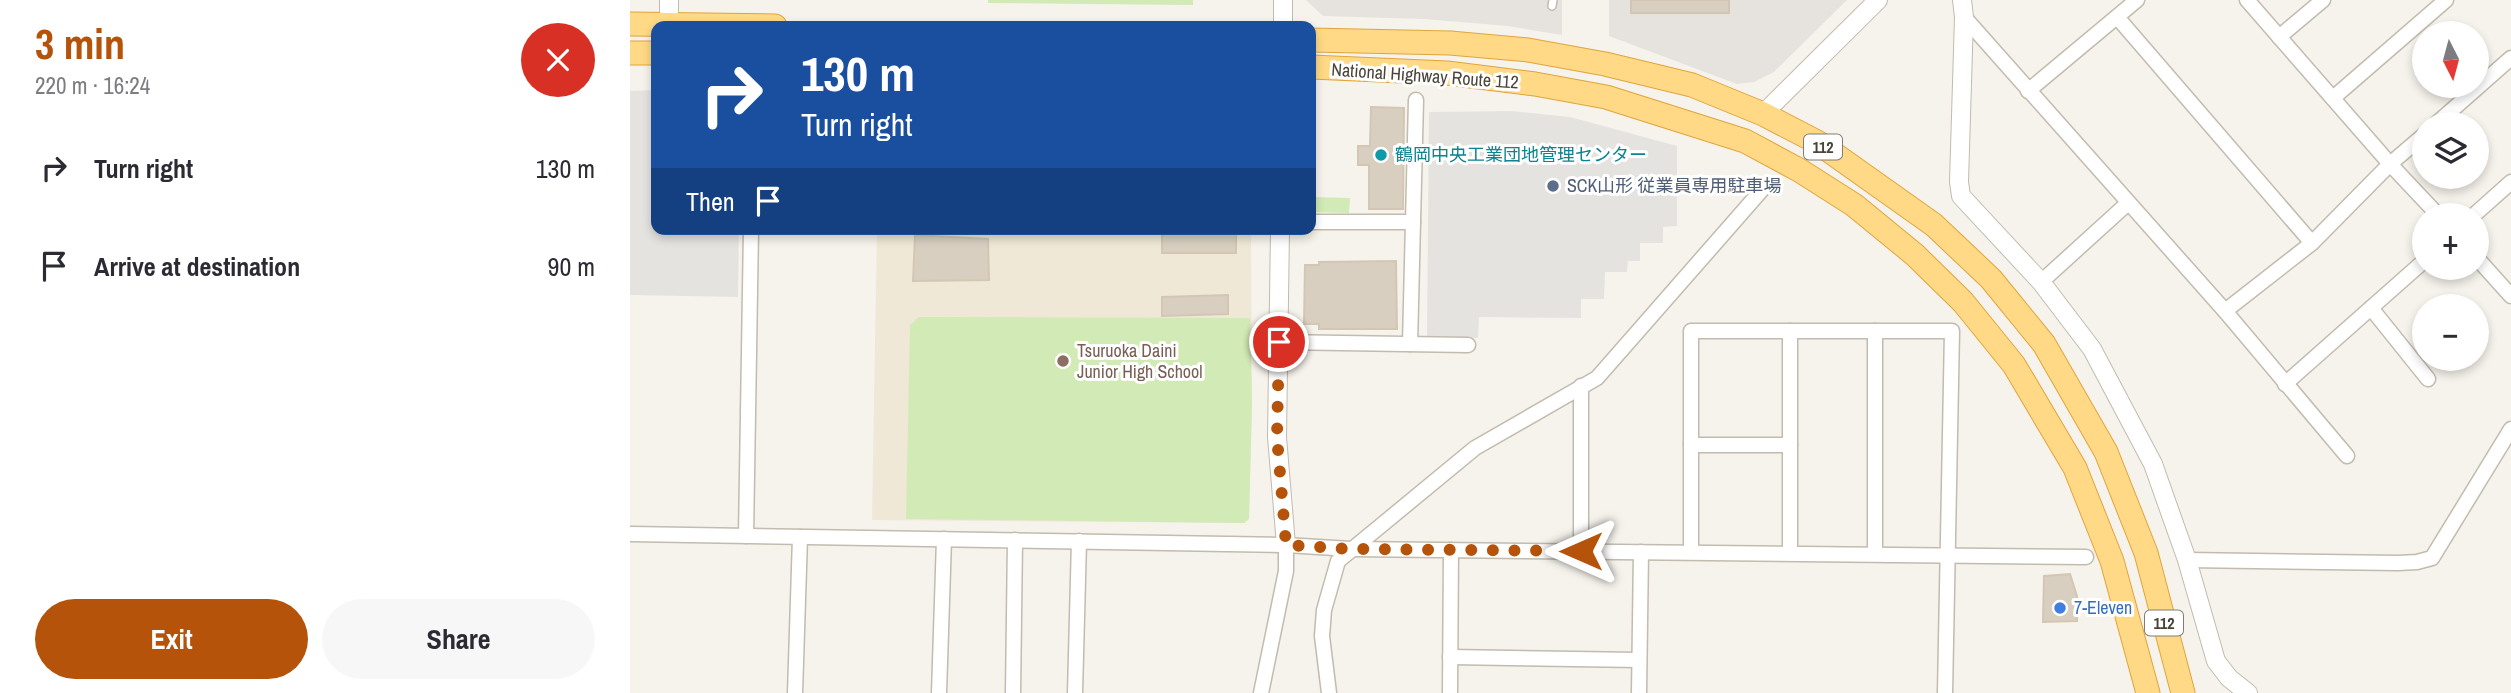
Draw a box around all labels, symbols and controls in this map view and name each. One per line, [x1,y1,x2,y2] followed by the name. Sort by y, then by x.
[35,16,125,72] text: 3 min
[2412,21,2488,98] north arrow
[2412,21,2489,371] map controls
[521,23,595,97] button: close
[801,40,915,106] text: 130 m
[686,49,777,140] icon: right
[1331,56,1519,95] street label: National Highway Route 112
[35,70,150,101] text: 220 m · 16:24
[801,103,913,146] text: Turn right
[2412,112,2489,189] button: layers
[1804,134,1842,160] road number: 112
[1395,142,1647,167] place label: 鶴岡中央工業団地管理センター
[1373,147,1389,163] marker: 鶴岡中央工業団地管理センター
[35,149,73,187] icon: right
[94,151,193,186] text: Turn right
[536,151,595,186] text: 130 m
[1567,173,1781,198] place label: SCK山形 従業員専用駐車場
[1545,178,1561,194] marker: SCK山形 従業員専用駐車場
[749,182,787,220] icon: arrive
[686,184,735,219] text: Then
[2412,203,2489,280] button: +
[35,247,73,285] icon: arrive
[94,249,300,284] text: Arrive at destination
[548,249,595,284] text: 90 m
[2412,294,2489,371] button: −
[1249,312,1309,372] pin
[1260,323,1298,361] icon: arrive
[1077,338,1203,384] place label: Tsuruoka Daini Junior High School
[1055,353,1071,369] marker: Tsuruoka Daini Junior High School
[1544,514,1618,588] position arrow
[2074,595,2132,620] place label: 7-Eleven
[35,599,308,679] button: Exit
[322,599,595,679] button: Share
[2052,600,2068,616] marker: 7-Eleven
[2145,610,2183,636] road number: 112

